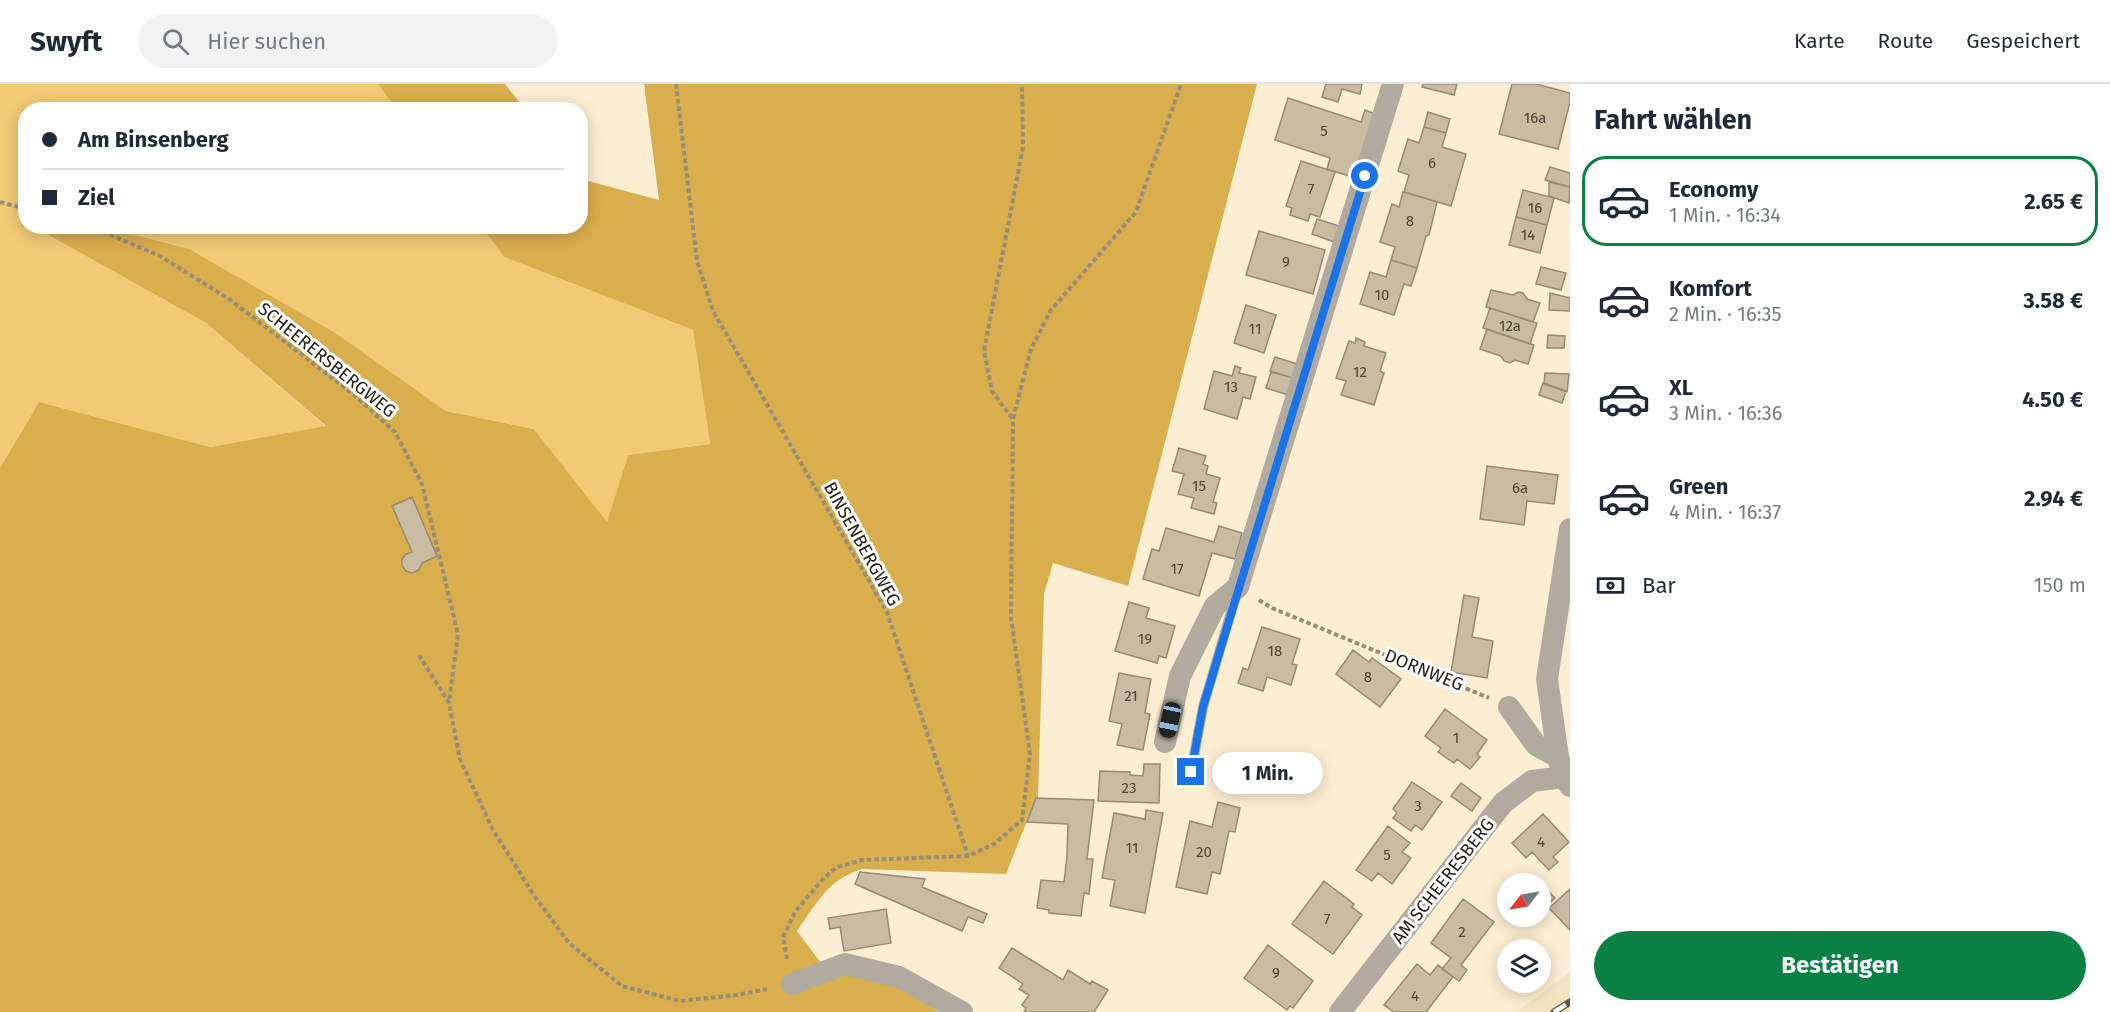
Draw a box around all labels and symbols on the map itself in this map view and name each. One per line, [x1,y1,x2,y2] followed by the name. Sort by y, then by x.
[1524,109,1546,127] house number: 16a
[1320,122,1328,140] house number: 5
[1428,154,1436,172] house number: 6
[1351,162,1378,189] route start
[1308,180,1315,198] house number: 7
[1528,199,1542,217] house number: 16
[1406,212,1414,230] house number: 8
[1521,226,1535,244] house number: 14
[1282,253,1290,271] house number: 9
[1375,286,1389,304] house number: 10
[254,298,400,422] street label: SCHEERERSBERGWEG
[1499,317,1521,335] house number: 12a
[1249,320,1261,338] house number: 11
[1353,363,1367,381] house number: 12
[1224,378,1238,396] house number: 13
[1192,477,1206,495] house number: 15
[819,478,905,610] street label: BINSENBERGWEG
[1512,479,1528,497] house number: 6a
[1170,560,1184,578] house number: 17
[1138,630,1152,648] house number: 19
[1268,642,1282,660] house number: 18
[1381,644,1467,696] street label: DORNWEG
[1364,668,1372,686] house number: 8
[1124,687,1138,705] house number: 21
[1157,701,1183,739] car
[1453,729,1459,747] house number: 1
[1212,751,1323,793] callout: 1 Min.
[1177,758,1204,785] route end
[1122,779,1136,797] house number: 23
[1414,797,1422,815] house number: 3
[1387,814,1499,948] street label: AM SCHEERESBERG
[1537,833,1545,851] house number: 4
[1126,839,1138,857] house number: 11
[1196,843,1212,861] house number: 20
[1383,846,1391,864] house number: 5
[1497,873,1551,927] north arrow
[1324,910,1331,928] house number: 7
[1458,923,1466,941] house number: 2
[1272,964,1280,982] house number: 9
[1411,987,1419,1005] house number: 4

